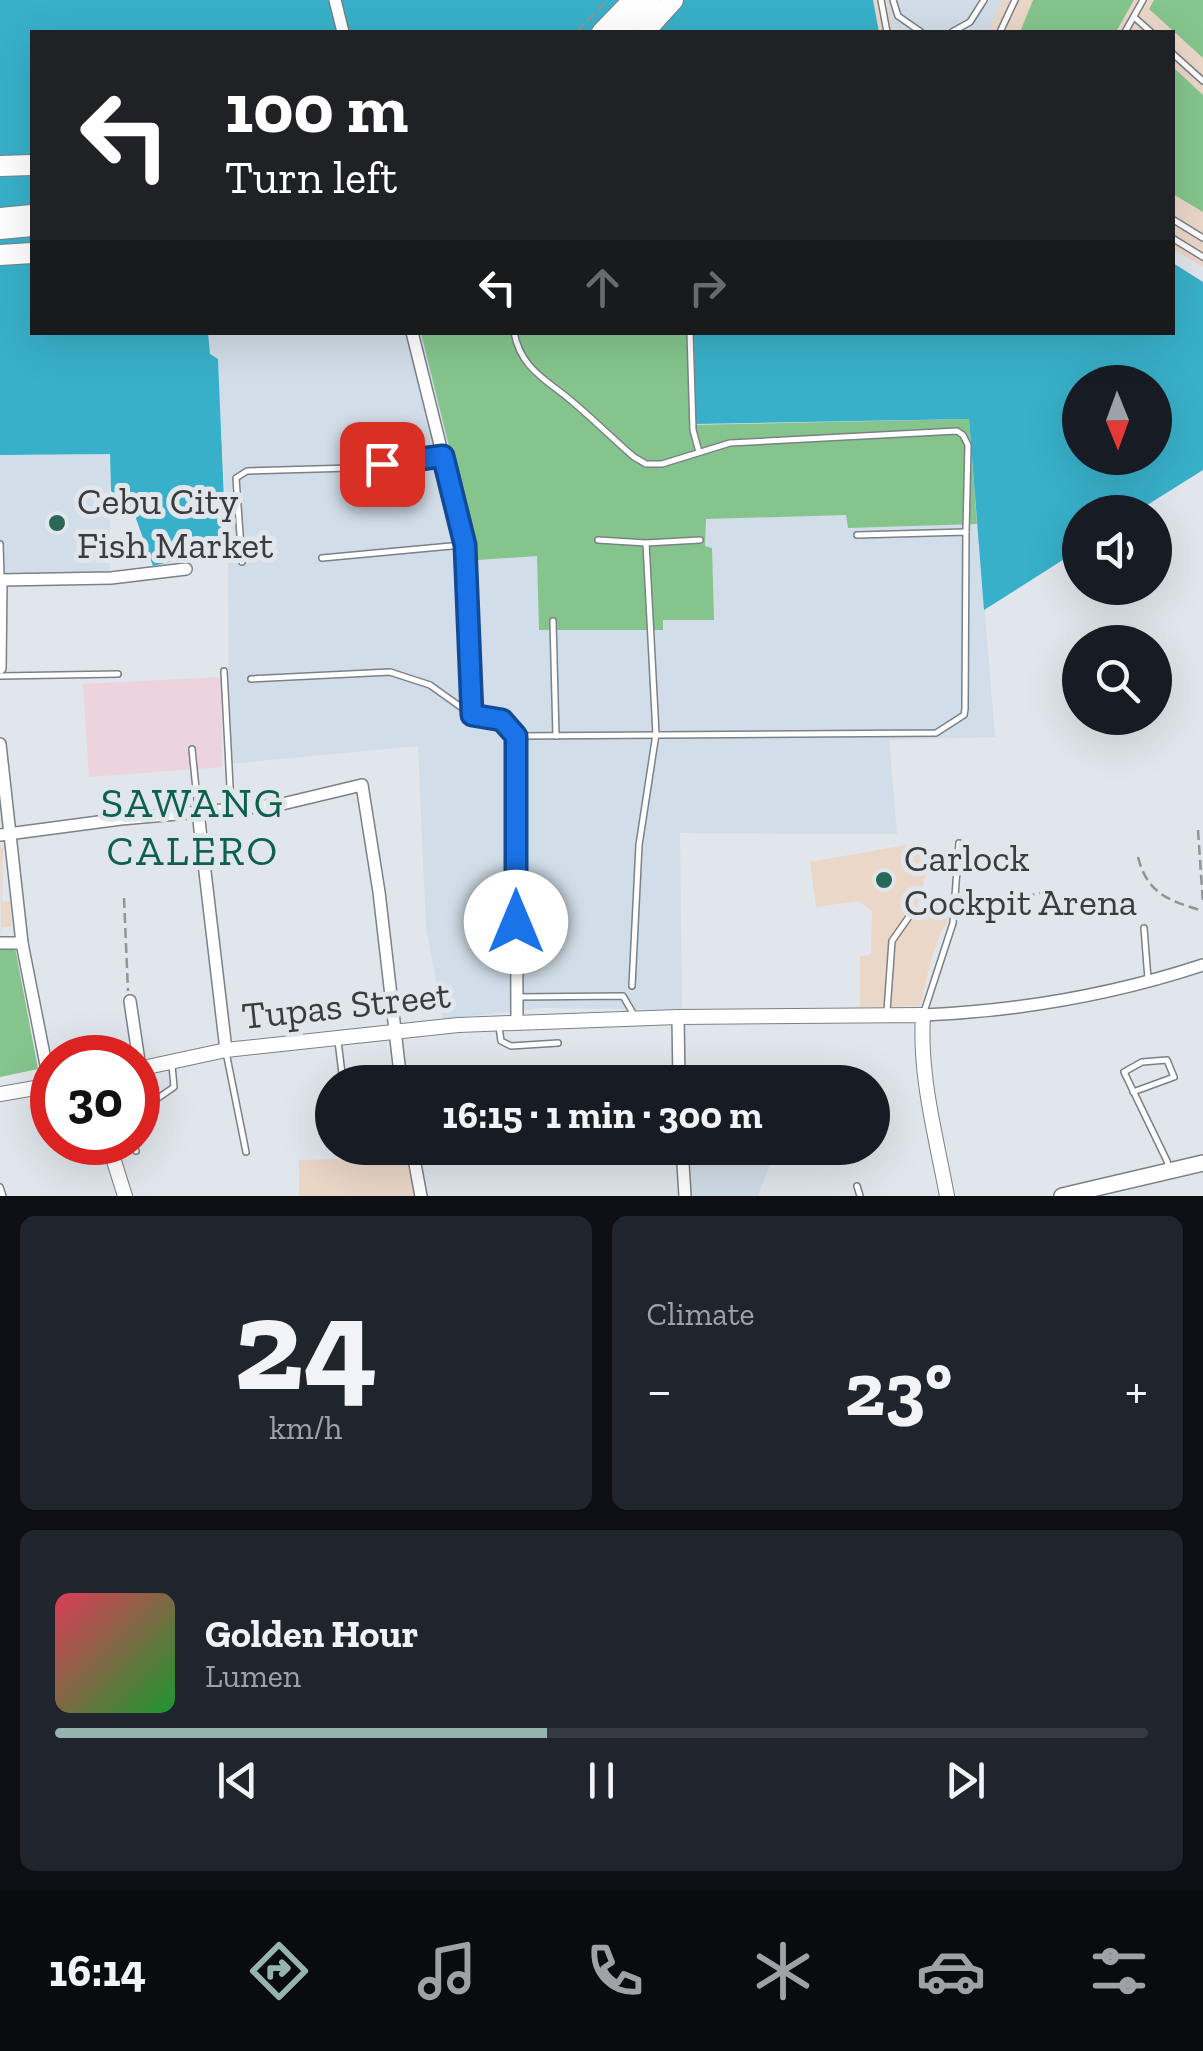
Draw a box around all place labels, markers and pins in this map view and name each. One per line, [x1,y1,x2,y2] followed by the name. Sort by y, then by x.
[340,422,425,507] pin
[77,478,273,568] place label: Cebu City Fish Market
[46,512,68,534] marker: Cebu City Fish Market
[904,835,1137,925] place label: Carlock Cockpit Arena
[873,869,895,891] marker: Carlock Cockpit Arena

